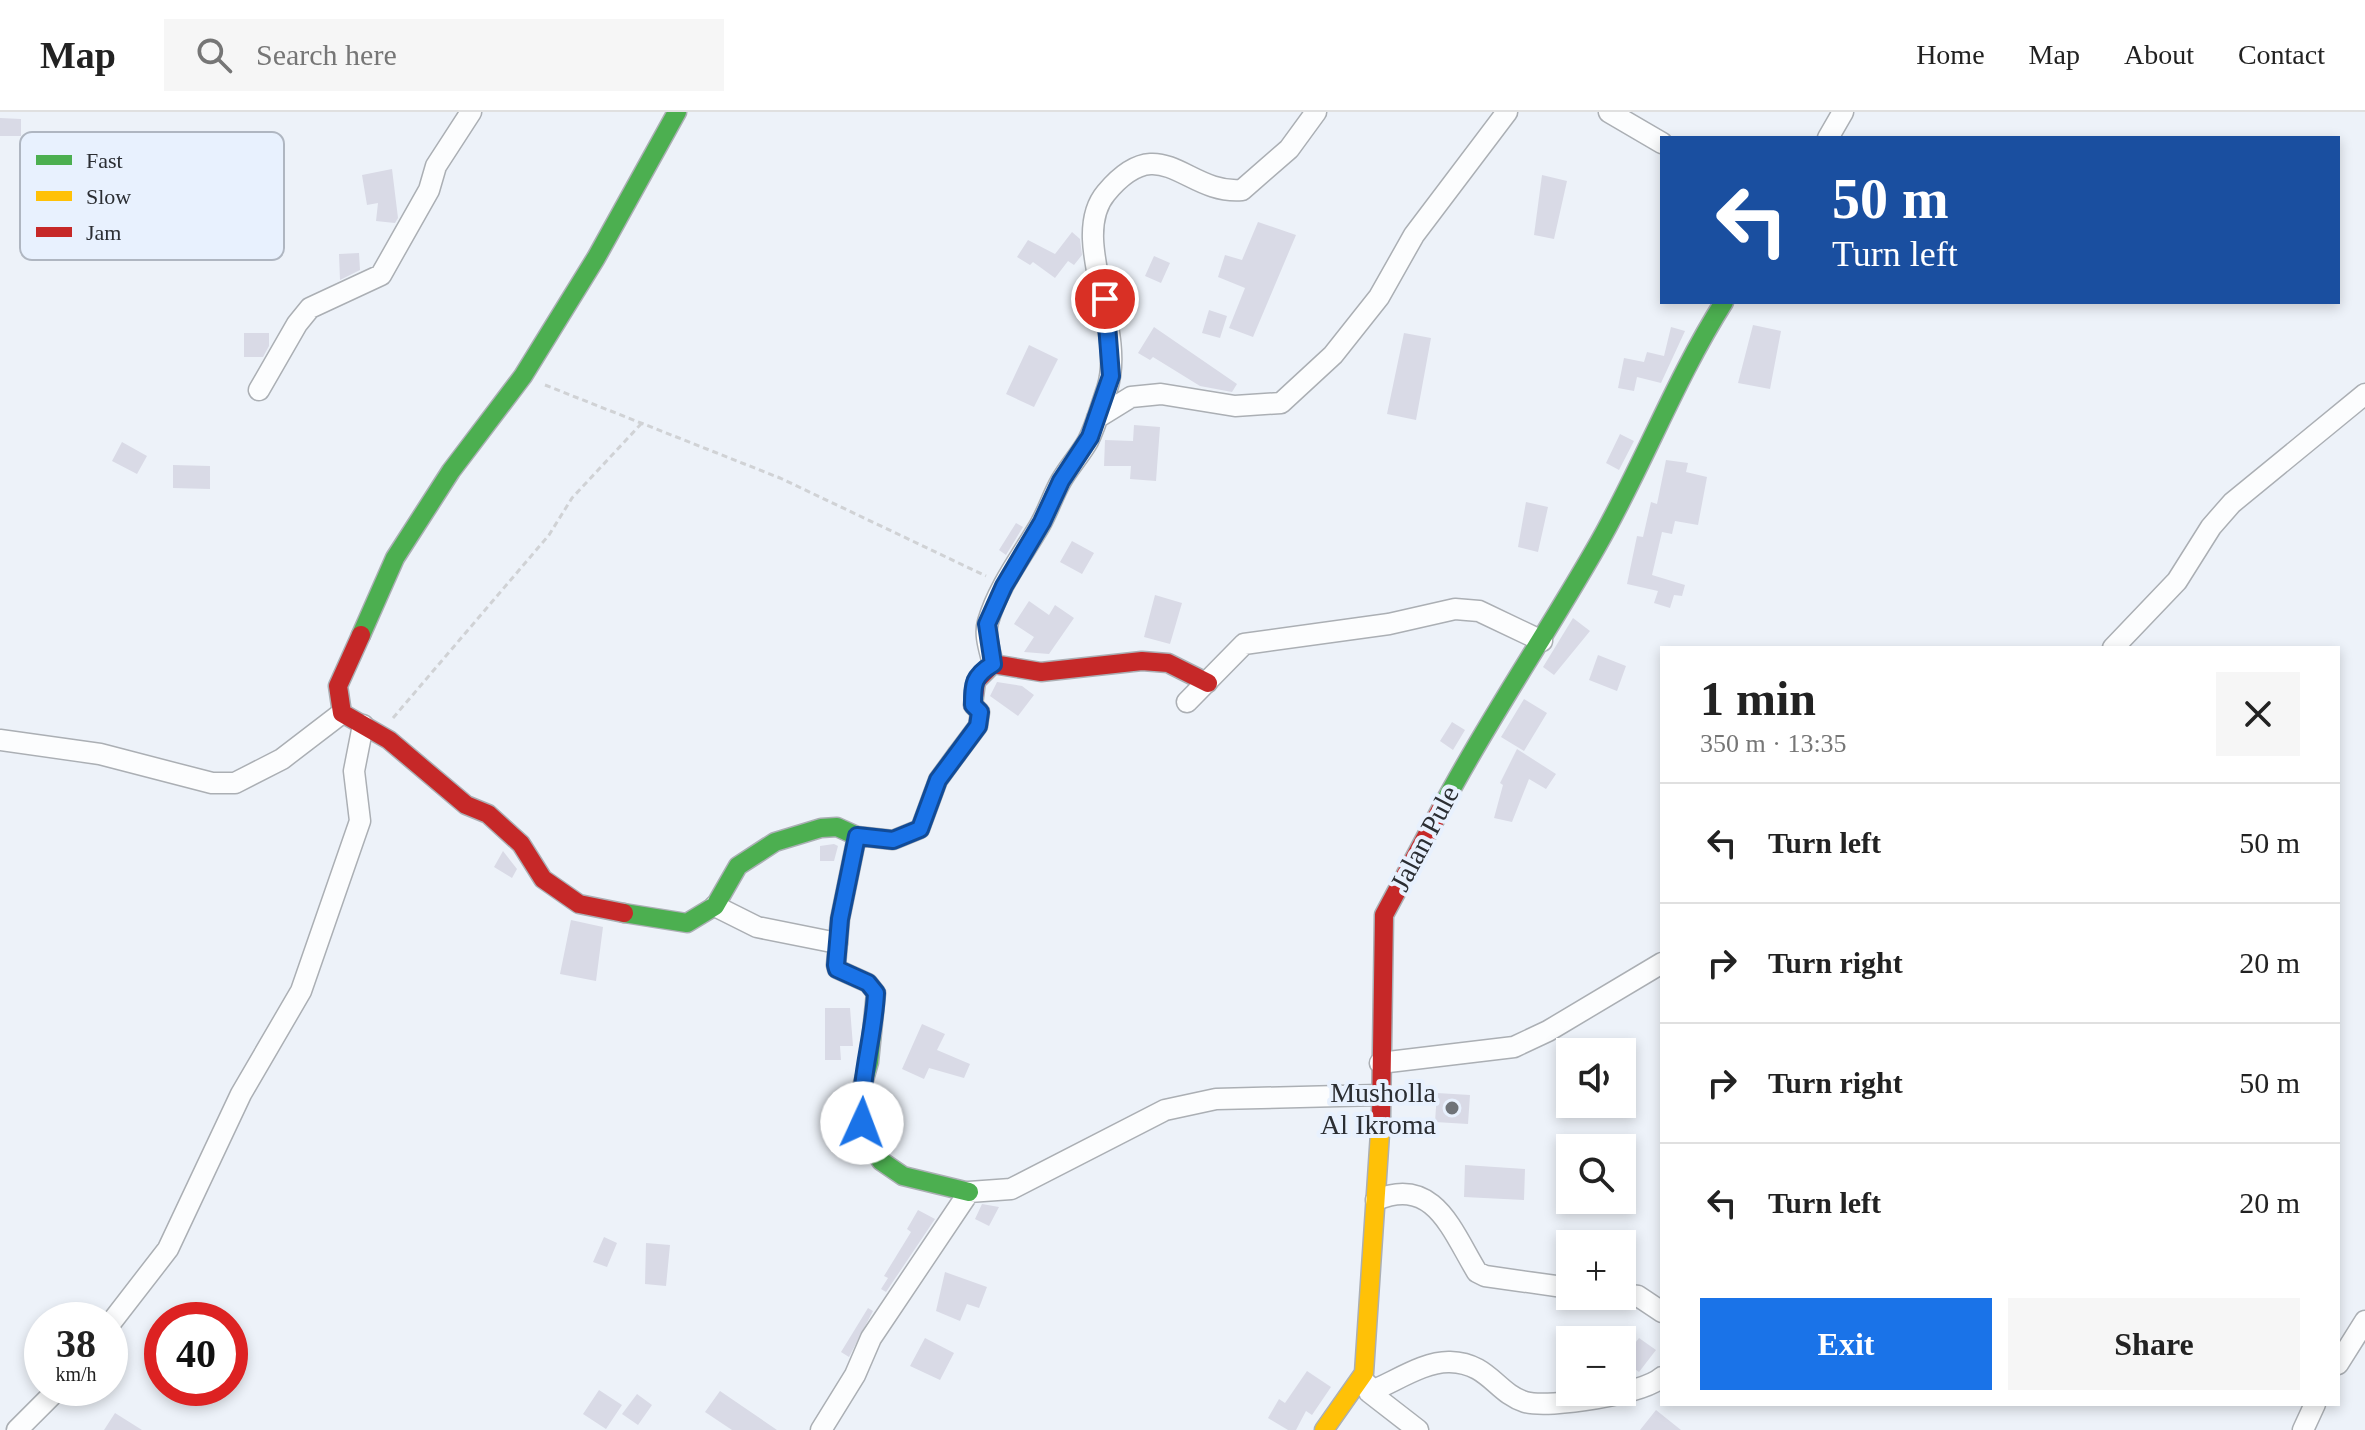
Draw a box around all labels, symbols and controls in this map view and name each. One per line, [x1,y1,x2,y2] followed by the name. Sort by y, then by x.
[164,19,724,91] search box
[192,33,236,77] icon: search
[40,34,116,76] text: Map
[256,38,397,71] text: Search here
[1916,39,1985,70] text: Home
[2029,39,2080,70] text: Map
[2124,39,2194,70] text: About
[2238,39,2325,70] text: Contact
[20,132,284,260] legend
[86,148,123,173] text: Fast
[1700,168,1804,272] icon: left
[1832,168,1949,230] text: 50 m
[86,184,131,209] text: Slow
[86,220,121,245] text: Jam
[1832,234,1958,274] text: Turn left
[1071,265,1139,333] pin
[1083,277,1127,321] icon: arrive
[1700,672,1816,725] text: 1 min
[2216,672,2300,756] button: close
[1700,729,1847,758] text: 350 m · 13:35
[1384,780,1465,896] street label: Jalan Pule
[1700,821,1744,865] icon: left
[1768,826,1881,859] text: Turn left
[2239,826,2300,859] text: 50 m
[1700,941,1744,985] icon: right
[1768,946,1903,979] text: Turn right
[2239,946,2300,979] text: 20 m
[1556,1038,1636,1406] map controls
[1556,1038,1636,1118] button: sound
[1700,1061,1744,1105] icon: right
[1768,1066,1903,1099] text: Turn right
[2239,1066,2300,1099] text: 50 m
[1320,1077,1437,1140] place label: Musholla Al Ikroma
[820,1081,904,1165] position arrow
[1443,1099,1461,1117] marker: Musholla Al Ikroma
[1556,1134,1636,1214] button: search
[1700,1181,1744,1225] icon: left
[1768,1186,1881,1219] text: Turn left
[2239,1186,2300,1219] text: 20 m
[1556,1230,1636,1310] button: +
[1700,1298,1992,1390] button: Exit
[2008,1298,2300,1390] button: Share
[144,1302,248,1406] speed limit sign: 40
[56,1321,96,1366] text: 38
[1556,1326,1636,1406] button: −
[55,1363,97,1385] text: km/h

